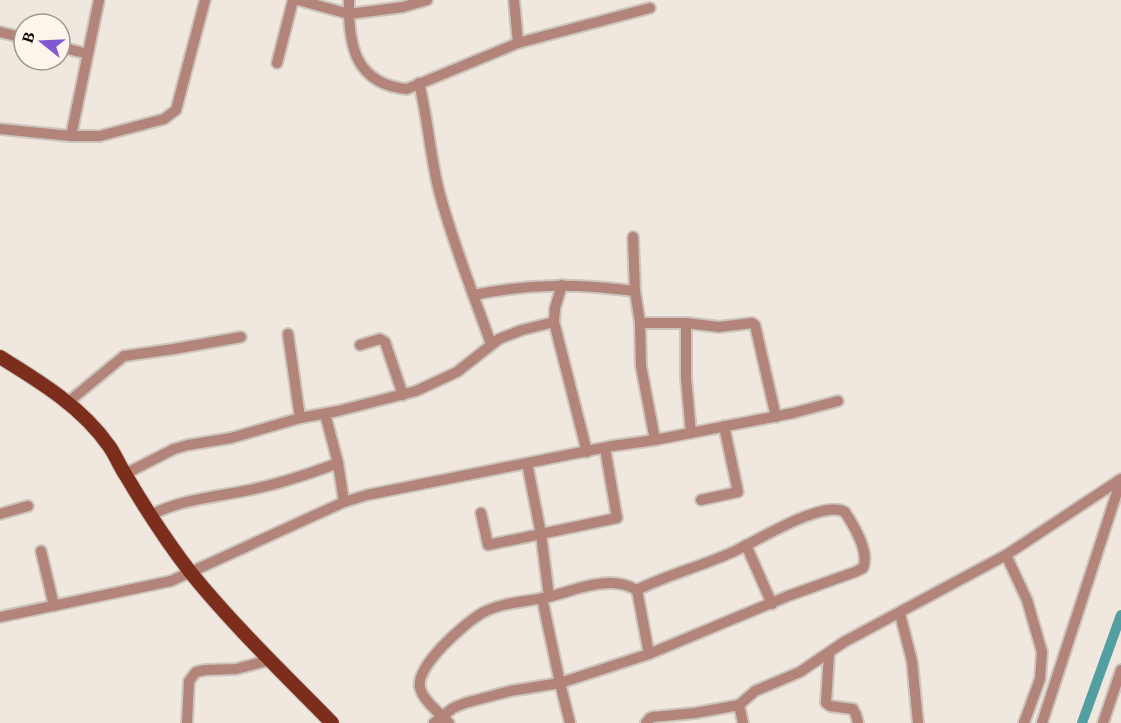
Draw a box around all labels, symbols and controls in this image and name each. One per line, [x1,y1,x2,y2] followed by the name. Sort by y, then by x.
[12,12,72,72] north arrow
[16,29,42,47] text: B

